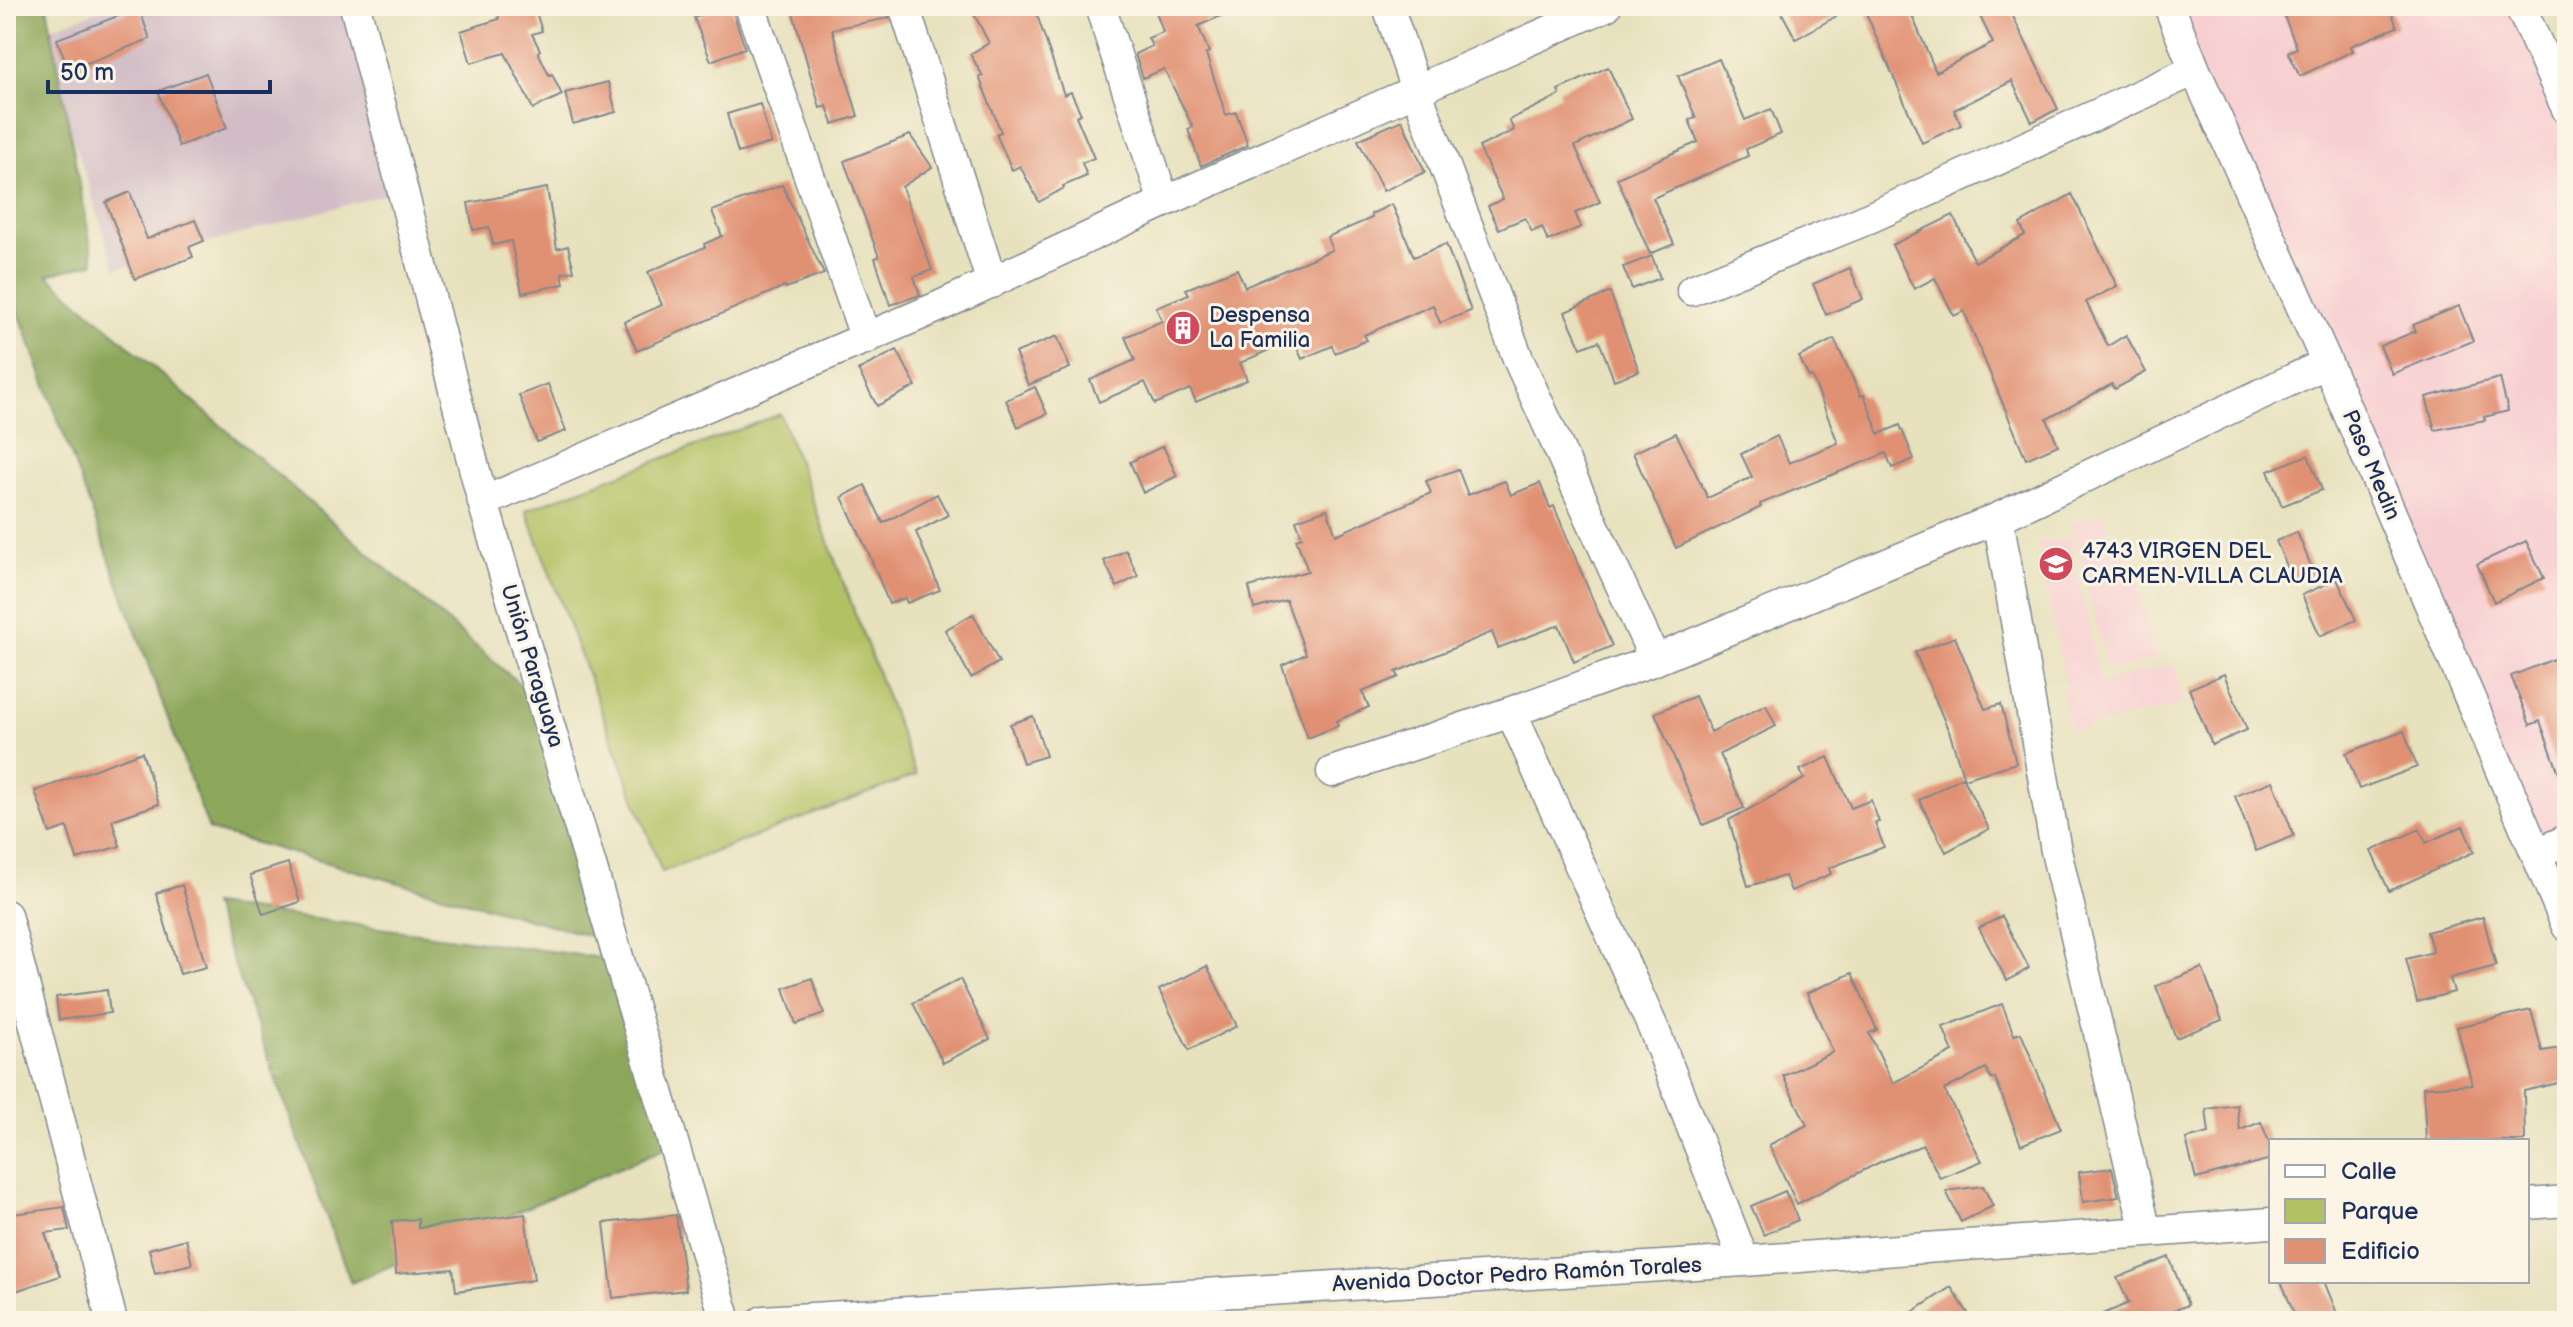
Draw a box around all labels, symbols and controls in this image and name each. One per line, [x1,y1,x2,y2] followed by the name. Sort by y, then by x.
[48,44,270,94] scale bar
[60,58,114,87] text: 50 m
[1209,302,1310,354] place label: Despensa La Familia
[1164,309,1202,347] building icon: Despensa La Familia
[2336,406,2406,524] street label: Paso Medin
[2082,538,2343,590] place label: 4743 VIRGEN DEL CARMEN-VILLA CLAUDIA
[2037,545,2075,583] school or university icon: 4743 VIRGEN DEL CARMEN-VILLA CLAUDIA
[494,581,570,751] street label: Unión Paraguaya
[2269,1139,2529,1283] legend
[2341,1157,2396,1186] text: Calle
[2341,1197,2419,1226] text: Parque
[2341,1237,2420,1266] text: Edificio
[1331,1252,1703,1298] street label: Avenida Doctor Pedro Ramón Torales

